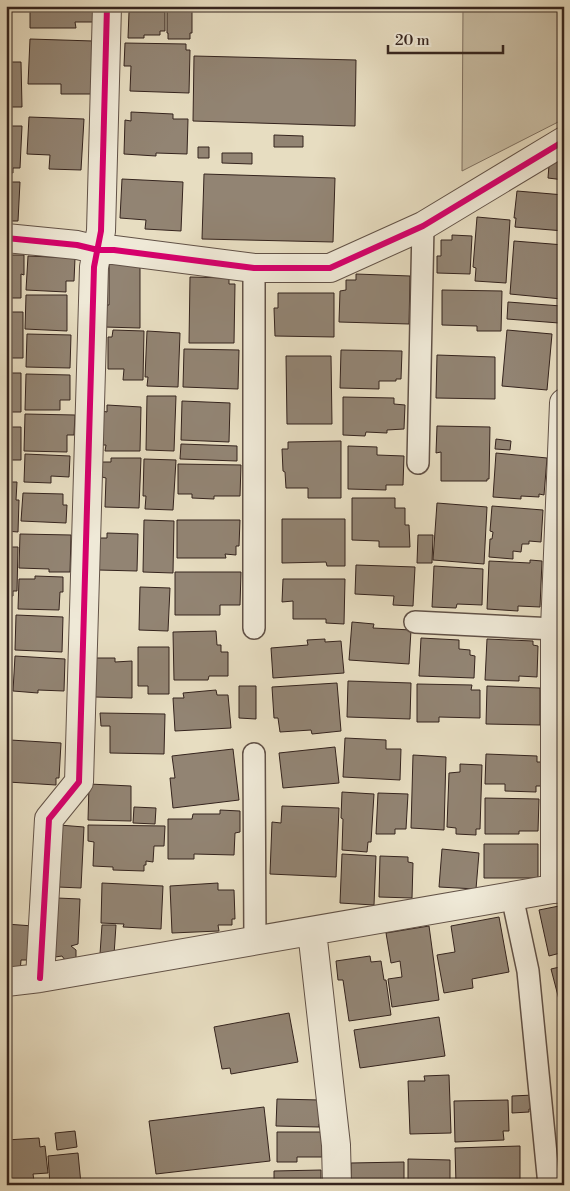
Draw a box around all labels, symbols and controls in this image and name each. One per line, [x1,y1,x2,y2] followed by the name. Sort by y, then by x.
[388,22,502,54] scale bar
[395,31,430,50] text: 20 m

